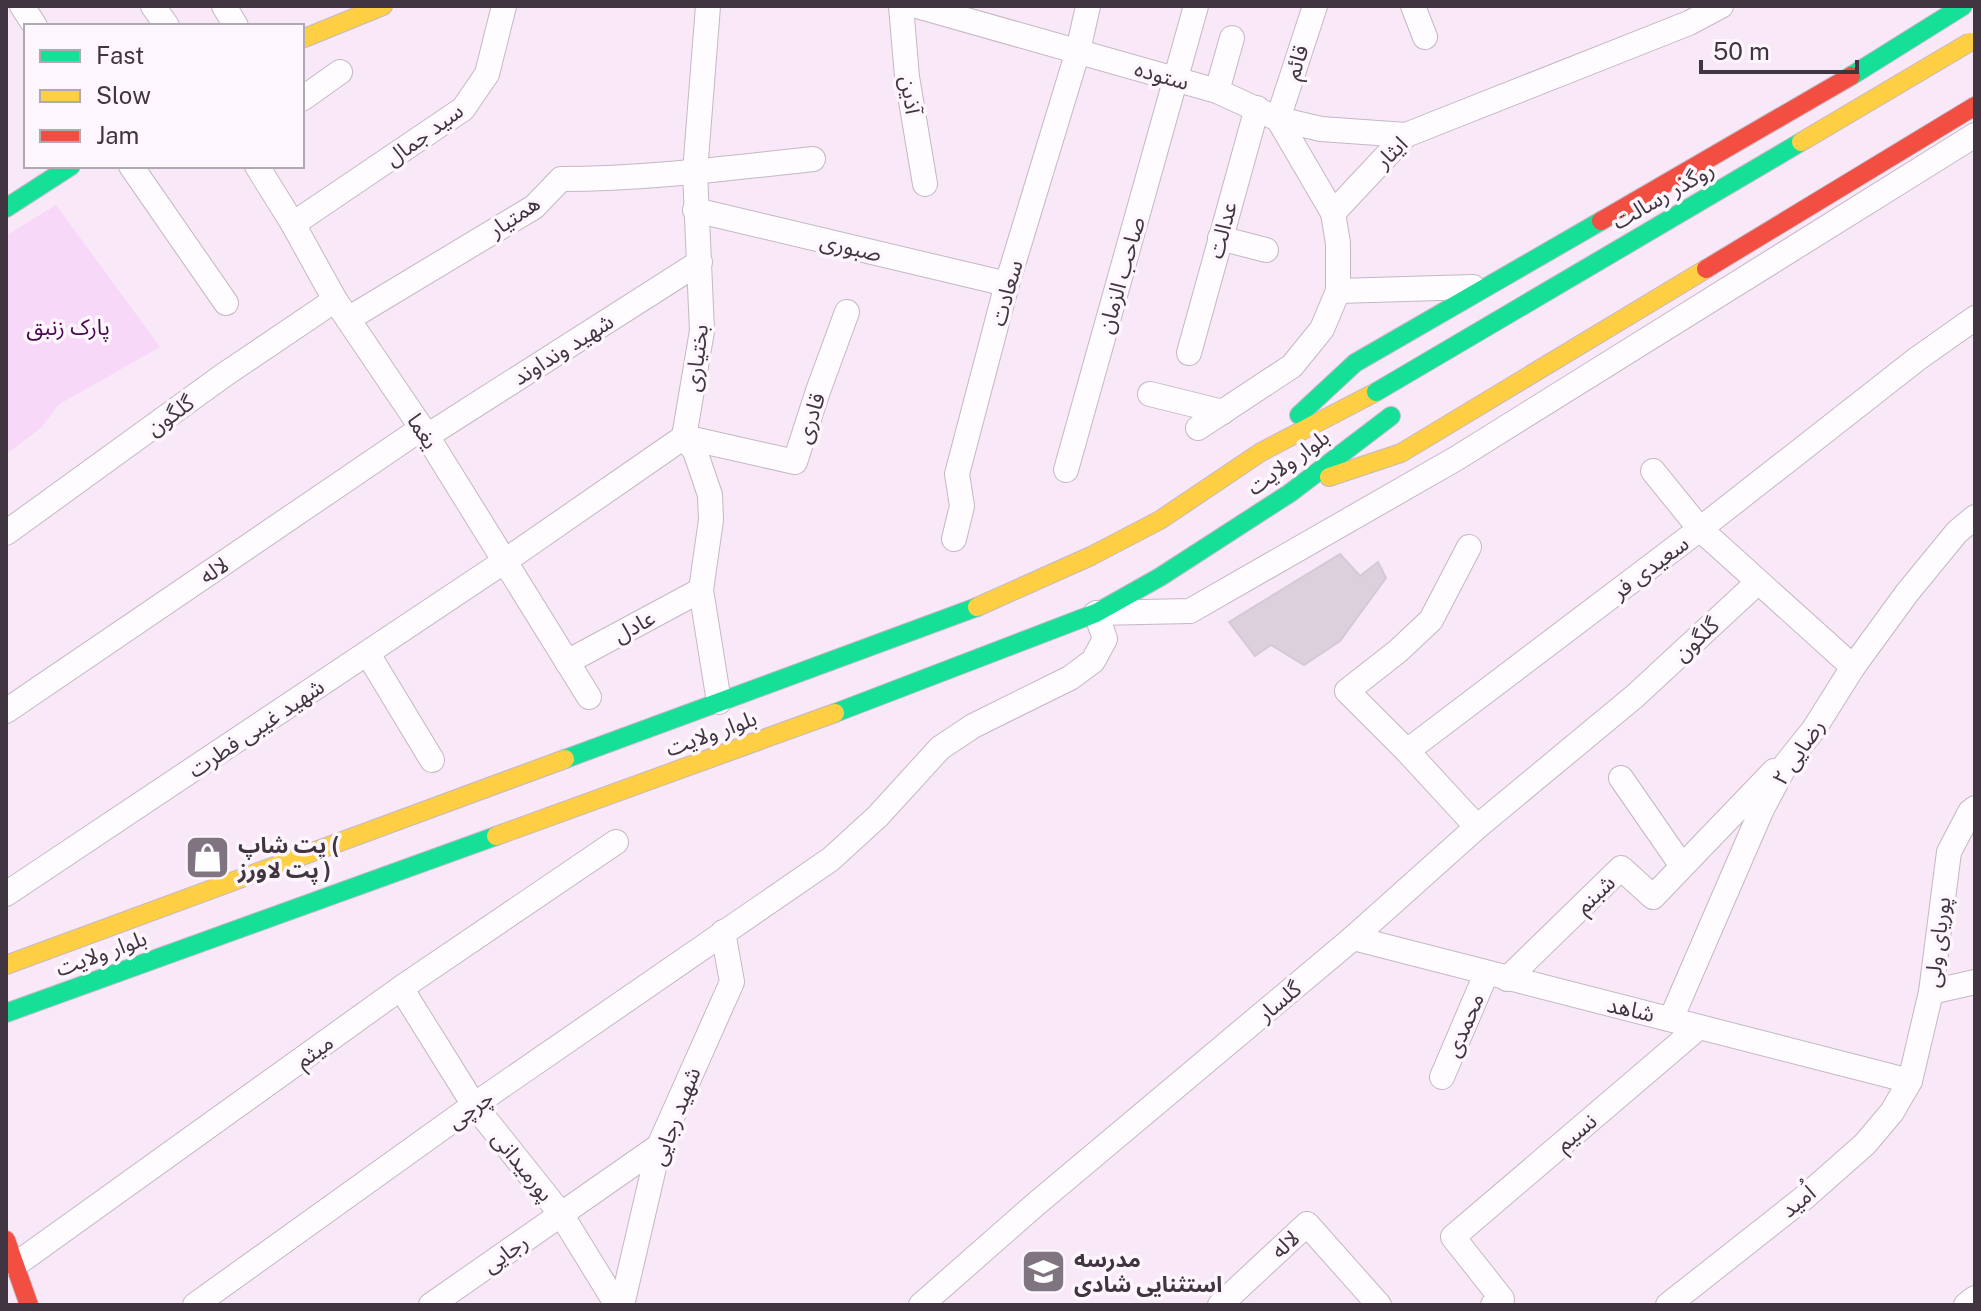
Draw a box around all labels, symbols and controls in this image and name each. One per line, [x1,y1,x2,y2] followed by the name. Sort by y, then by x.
[24,24,304,168] legend
[1701,24,1857,74] scale bar
[1713,37,1770,65] text: 50 m
[96,41,144,69] text: Fast
[1278,42,1318,84] street label: قائم
[1132,55,1192,95] street label: ستوده
[895,74,927,118] street label: آذین
[96,81,151,109] text: Slow
[380,97,468,171] street label: سید جمال
[96,121,139,149] text: Jam
[1369,131,1413,175] street label: ایثار
[1608,156,1719,235] street label: روگذر رسالت
[483,189,545,244] street label: همتیار
[1202,199,1242,261] street label: عدالت
[1092,214,1150,336] street label: صاحب الزمان
[817,227,884,268] street label: صبوری
[984,257,1028,329] street label: سعادت
[508,308,618,390] street label: شهید ونداوند
[26,314,110,342] park label: پارک زنبق
[679,323,714,393] street label: بختیاری
[141,389,200,441] street label: گلگون
[790,389,831,447] street label: قادری
[402,408,444,454] street label: یغما
[1242,424,1335,501] street label: بلوار ولایت
[1606,530,1693,605] street label: سعیدی فر
[195,551,233,589] street label: لاله
[609,604,659,648] street label: عادل
[1668,611,1725,666] street label: گلگون
[183,673,329,783] street label: شهید غیبی فطرت
[662,705,760,762] street label: بلوار ولایت
[1766,714,1830,791] street label: رضایی ۲
[237,832,339,885] place label: پت شاپ ( پت لاورز )
[183,834,231,882] shop icon: پت شاپ ( پت لاورز )
[1570,869,1623,922] street label: شبنم
[1919,895,1958,989] street label: پوریای ولی
[52,925,150,982] street label: بلوار ولایت
[1251,975,1307,1028] street label: گلسار
[1439,989,1489,1061] street label: محمدی
[1605,991,1657,1027] street label: شاهد
[290,1029,340,1077] street label: میثم
[644,1063,707,1169] street label: شهید رجایی
[442,1084,499,1136] street label: چرچی
[1550,1108,1604,1160] street label: نسیم
[485,1126,559,1208] street label: پورمیدانی
[1774,1177,1820,1223] street label: اُمید
[1265,1225,1305,1263] street label: لاله
[477,1228,533,1279] street label: رجایی
[1074,1246,1222,1297] place label: مدرسه استثنایی شادی
[1019,1248,1067,1296] school or university icon: مدرسه استثنایی شادی

